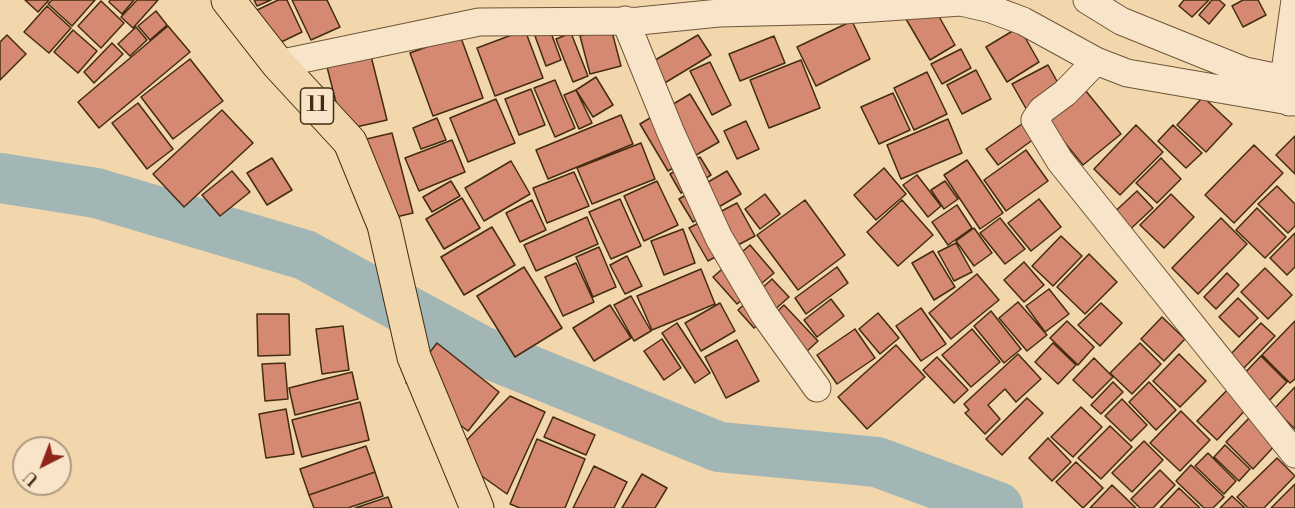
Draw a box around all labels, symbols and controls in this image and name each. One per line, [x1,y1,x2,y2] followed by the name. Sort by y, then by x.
[300,88,334,124] road number: 11
[12,436,72,496] north arrow
[20,466,43,489] text: U

